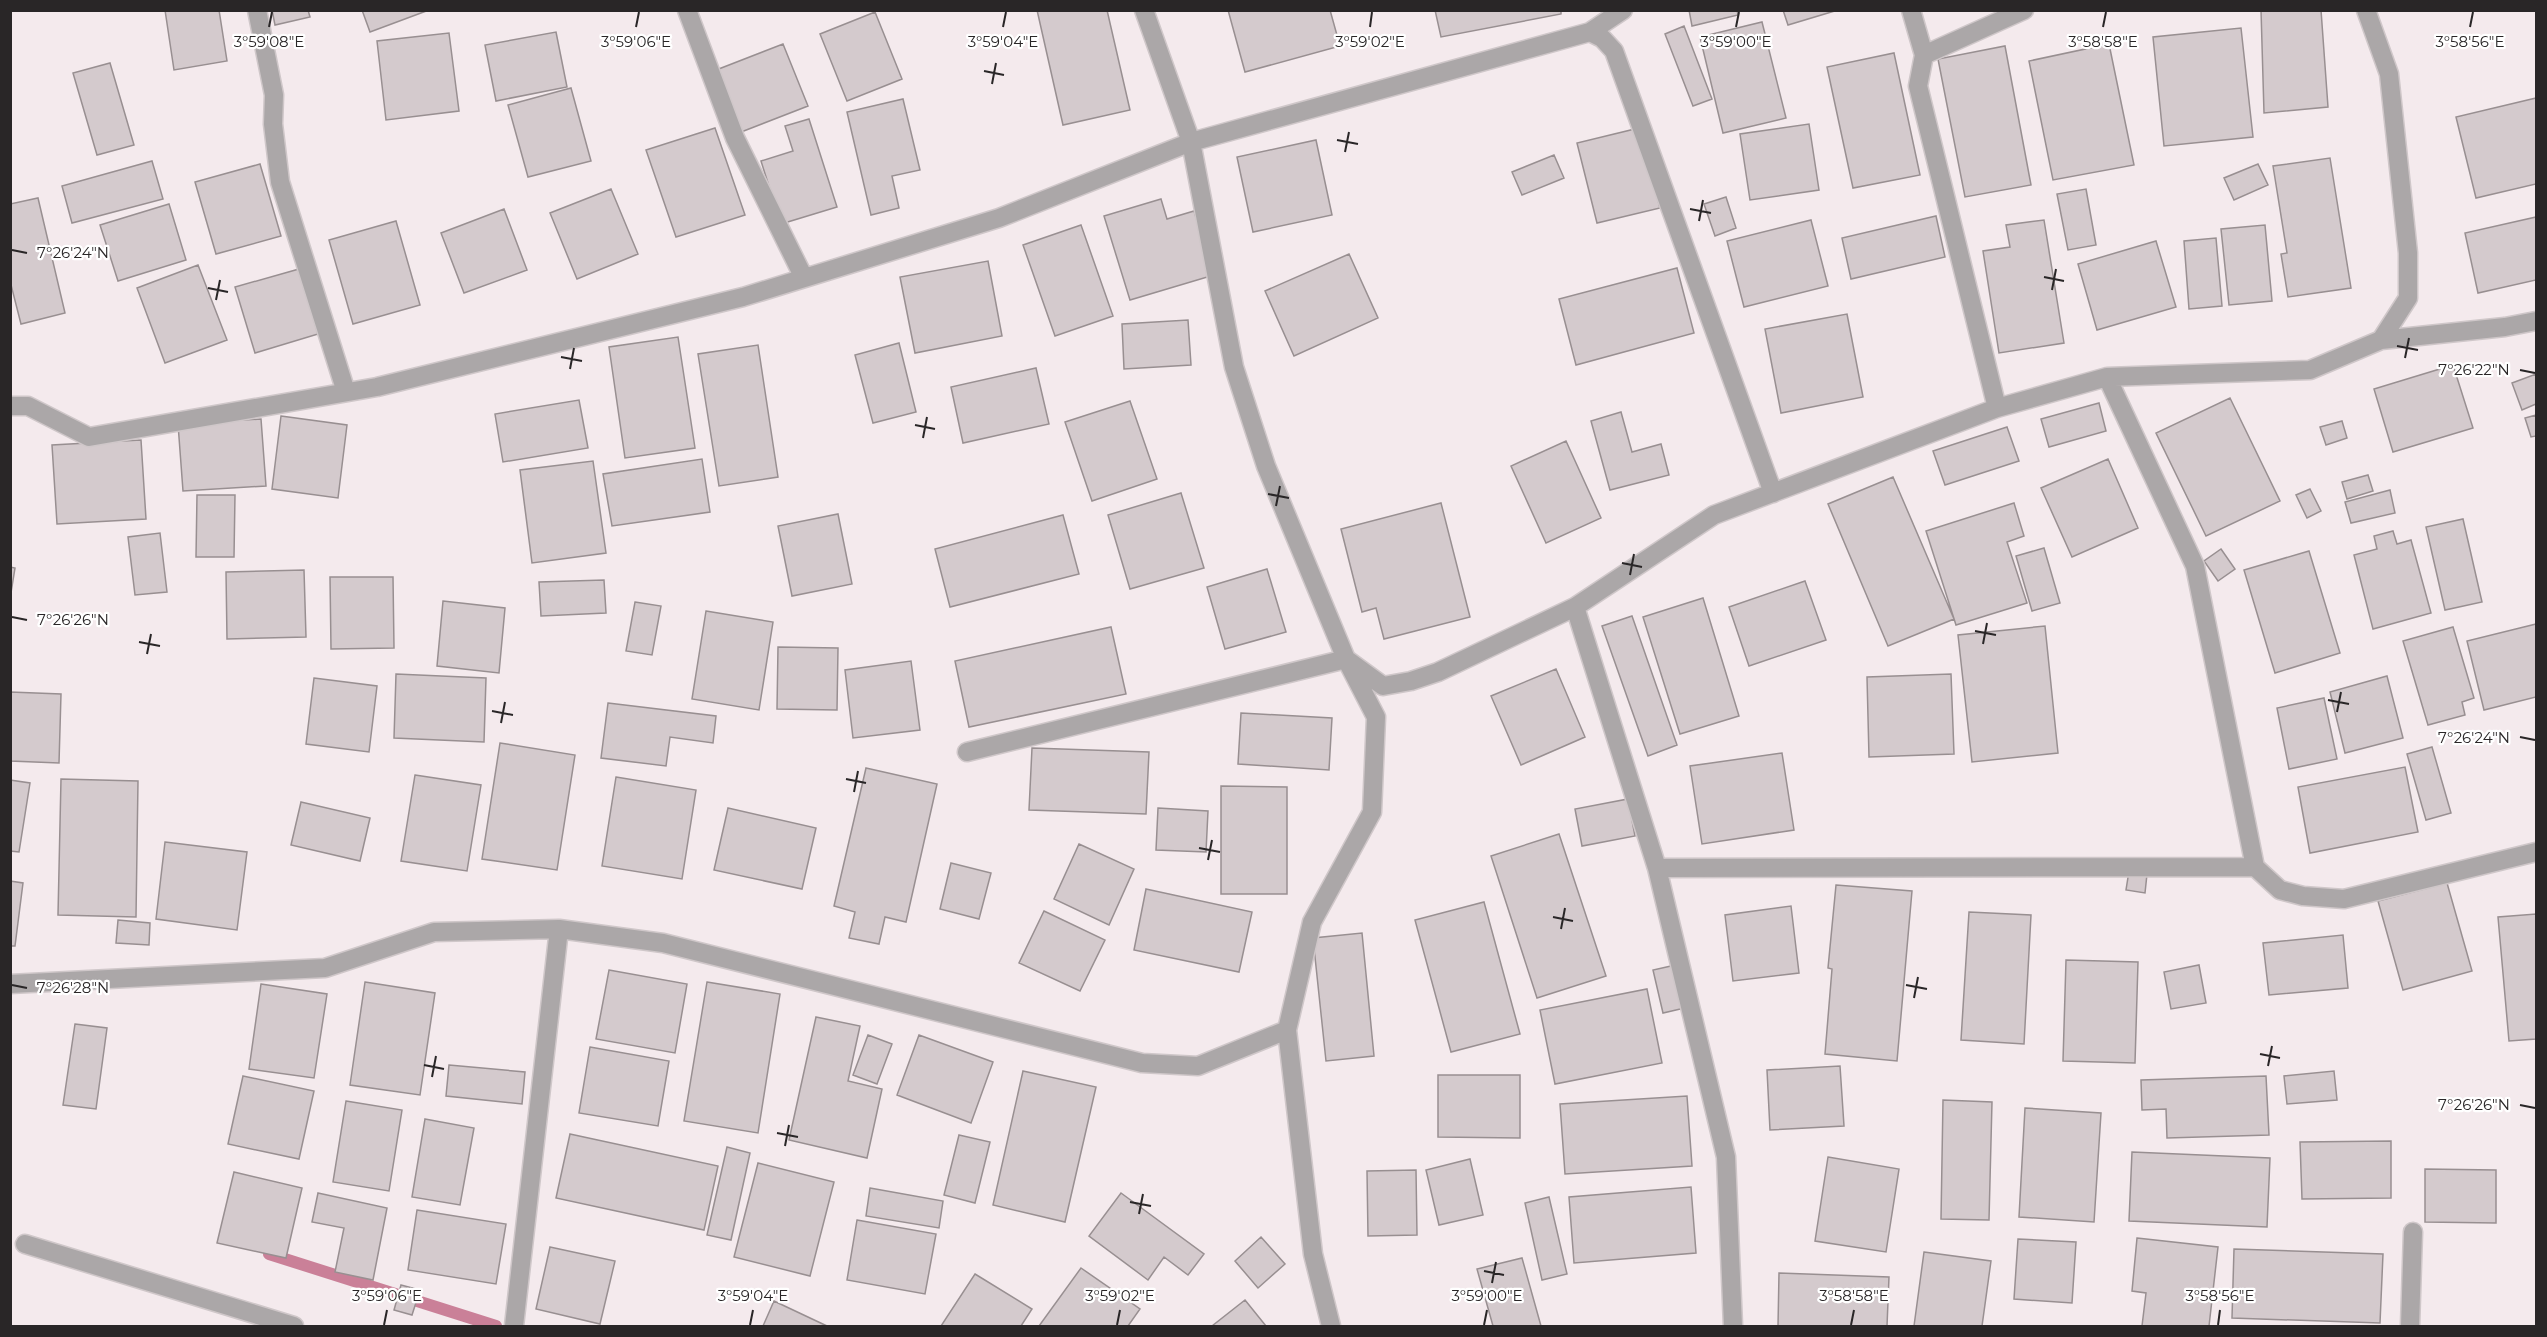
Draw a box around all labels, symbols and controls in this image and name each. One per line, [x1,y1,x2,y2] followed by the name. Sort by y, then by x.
[234,32,304,51] text: 3°59'08"E
[601,32,671,51] text: 3°59'06"E
[968,32,1038,51] text: 3°59'04"E
[1335,32,1405,51] text: 3°59'02"E
[1700,32,1772,51] text: 3°59'00"E
[2068,32,2138,51] text: 3°58'58"E
[2435,32,2505,51] text: 3°58'56"E
[37,243,109,262] text: 7°26'24"N
[2438,360,2510,379] text: 7°26'22"N
[37,610,109,629] text: 7°26'26"N
[2438,728,2510,747] text: 7°26'24"N
[37,978,109,997] text: 7°26'28"N
[2438,1095,2510,1114] text: 7°26'26"N
[352,1286,422,1305] text: 3°59'06"E
[718,1286,788,1305] text: 3°59'04"E
[1085,1286,1155,1305] text: 3°59'02"E
[1451,1286,1523,1305] text: 3°59'00"E
[1819,1286,1889,1305] text: 3°58'58"E
[2185,1286,2255,1305] text: 3°58'56"E

